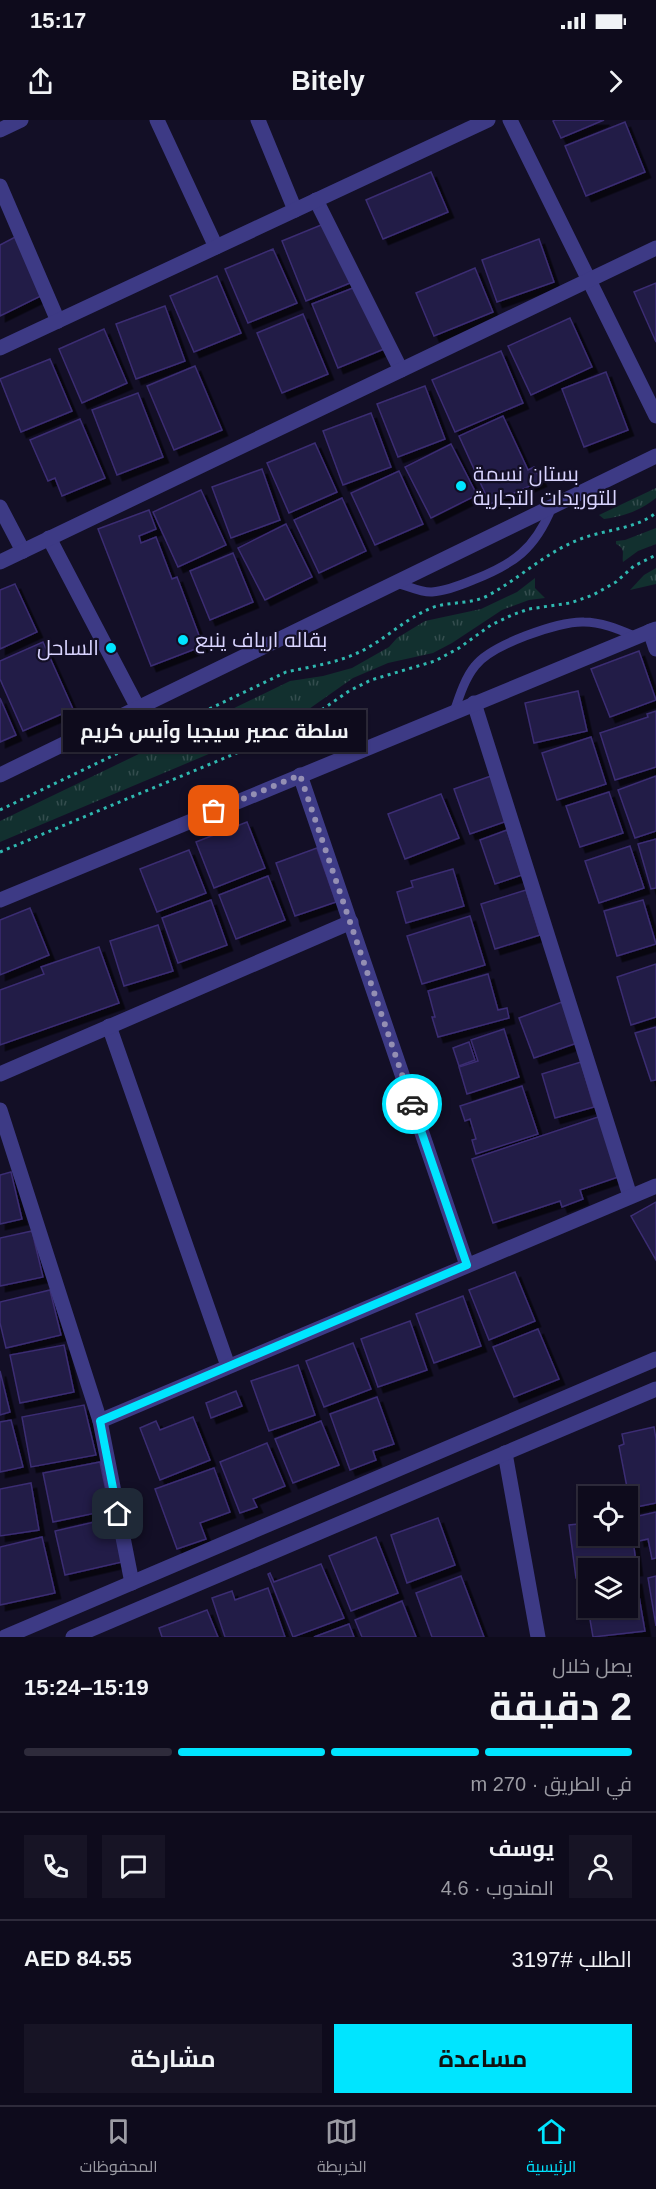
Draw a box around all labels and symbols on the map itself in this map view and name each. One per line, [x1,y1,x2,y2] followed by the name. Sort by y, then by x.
[473,462,617,510] place label: بستان نسمة للتوريدات التجارية
[454,479,468,493] marker: بستان نسمة للتوريدات التجارية
[195,628,327,654] place label: بقاله ارياف ينبع
[176,633,190,647] marker: بقاله ارياف ينبع
[37,636,99,661] place label: الساحل
[104,641,118,655] marker: الساحل
[62,709,366,751] callout: سلطة عصير سيجيا وآيس كريم
[188,785,239,836] pin
[382,1074,442,1134] courier
[92,1488,143,1539] pin

